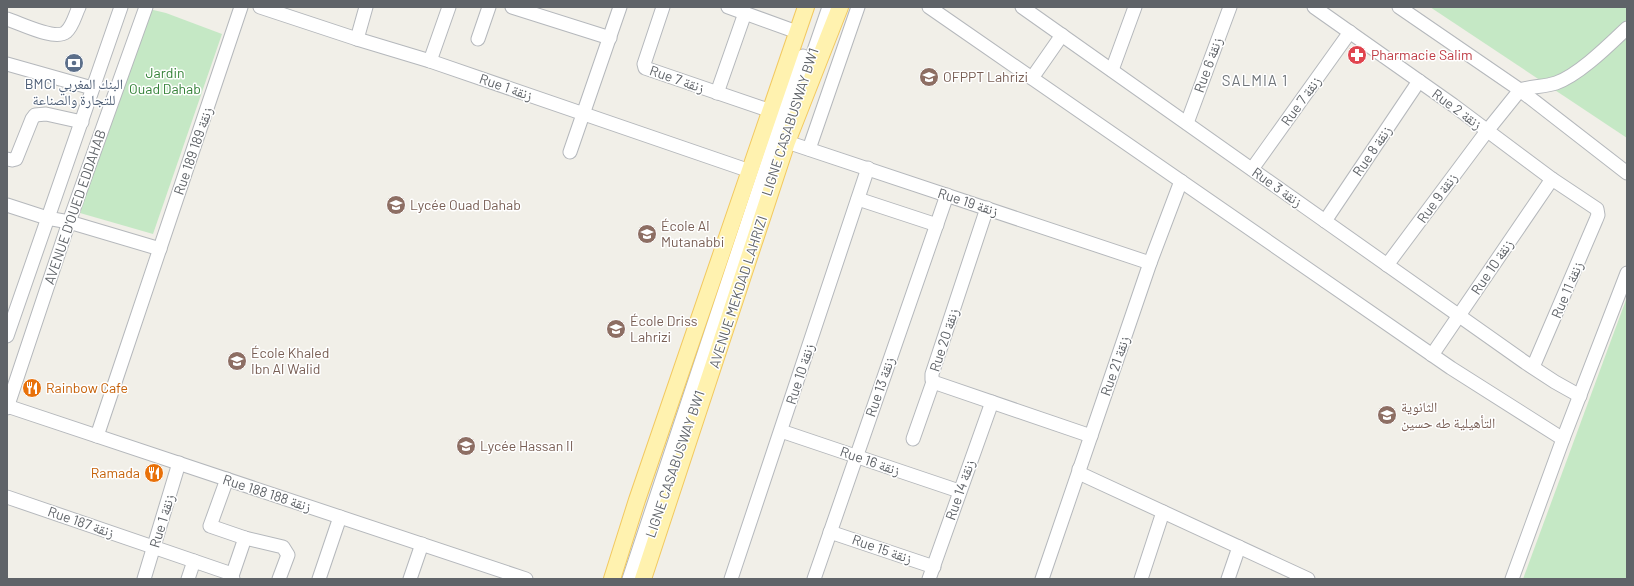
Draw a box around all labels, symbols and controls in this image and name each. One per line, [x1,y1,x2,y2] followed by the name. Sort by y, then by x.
[1190,35,1226,95] street label: Rue 6 زنقة
[1346,44,1368,66] pharmacy icon: Pharmacie Salim
[758,46,822,198] street label: LIGNE CASABUSWAY BW1
[1371,46,1473,63] place label: Pharmacie Salim
[63,52,85,74] bank icon: BMCI البنك المغربي للتجارة والصناعة
[647,61,707,97] street label: Rue 7 زنقة
[129,64,201,97] park label: Jardin Ouad Dahab
[918,66,940,88] school or university icon: OFPPT Lahrizi
[943,68,1028,85] place label: OFPPT Lahrizi
[477,70,535,104] street label: Rue 1 زنقة
[1222,71,1288,89] district label: SALMIA 1
[1277,73,1325,129] street label: Rue 7 زنقة
[25,75,123,109] place label: BMCI البنك المغربي للتجارة والصناعة
[1428,85,1486,133] street label: Rue 2 زنقة
[170,105,216,197] street label: Rue 189 زنقة 189
[1348,122,1396,180] street label: Rue 8 زنقة
[40,127,109,287] street label: AVENUE D'OUED EDDAHAB
[1248,163,1306,211] street label: Rue 3 زنقة
[1413,169,1461,227] street label: Rue 9 زنقة
[936,184,1000,220] street label: Rue 19 زنقة
[385,194,407,216] school or university icon: Lycée Ouad Dahab
[410,196,521,213] place label: Lycée Ouad Dahab
[705,214,770,370] street label: AVENUE MEKDAD LAHRIZI
[661,217,724,250] place label: École Al Mutanabbi
[636,223,658,245] school or university icon: École Al Mutanabbi
[1467,236,1517,298] street label: Rue 10 زنقة
[1547,259,1587,321] street label: Rue 11 زنقة
[925,306,963,374] street label: Rue 20 زنقة
[630,312,698,345] place label: École Driss Lahrizi
[605,318,627,340] school or university icon: École Driss Lahrizi
[1096,334,1134,398] street label: Rue 21 زنقة
[782,341,818,407] street label: Rue 10 زنقة
[251,344,329,377] place label: École Khaled Ibn Al Walid
[226,350,248,372] school or university icon: École Khaled Ibn Al Walid
[861,355,899,419] street label: Rue 13 زنقة
[21,377,43,399] restaurant icon: Rainbow Cafe
[46,379,128,396] place label: Rainbow Cafe
[641,388,708,540] street label: LIGNE CASABUSWAY BW1
[1401,398,1495,432] place label: الثانوية التأهيلية طه حسين
[1376,404,1398,426] school or university icon: الثانوية التأهيلية طه حسين
[455,435,477,457] school or university icon: Lycée Hassan II
[480,437,573,454] place label: Lycée Hassan II
[838,442,902,480] street label: Rue 16 زنقة
[941,457,979,523] street label: Rue 14 زنقة
[143,462,165,484] restaurant icon: Ramada
[91,464,140,481] place label: Ramada
[220,470,314,516] street label: Rue 188 زنقة 188
[145,492,179,550] street label: Rue 1 زنقة
[45,502,117,542] street label: Rue 187 زنقة
[850,530,914,568] street label: Rue 15 زنقة

